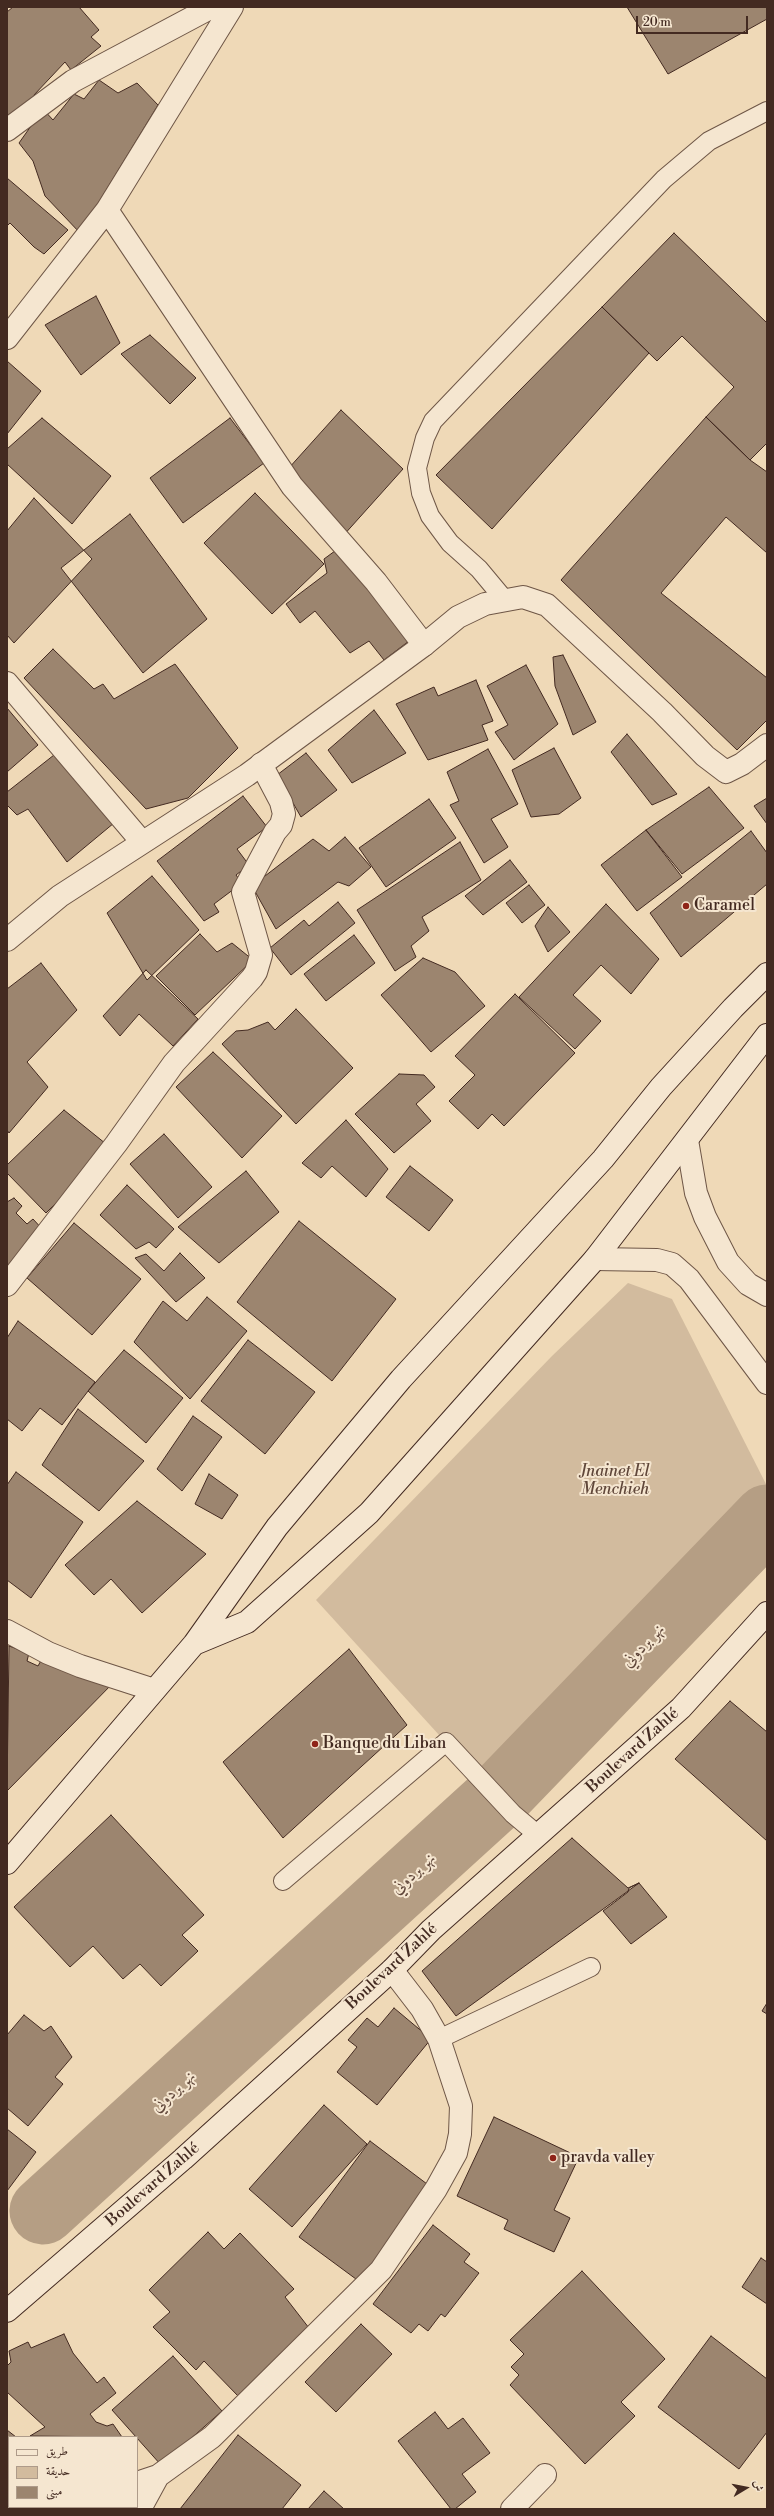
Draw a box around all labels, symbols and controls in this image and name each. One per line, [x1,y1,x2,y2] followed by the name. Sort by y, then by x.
[638,8,750,34] scale bar
[643,15,671,30] text: 20 m
[694,896,755,916] place label: Caramel
[681,901,691,911] marker: Caramel
[580,1462,650,1500] park label: Jnainet El Menchieh
[618,1620,670,1672] water label: نهر بردوني
[583,1704,683,1798] street label: Boulevard Zahlé
[323,1734,446,1754] place label: Banque du Liban
[310,1739,320,1749] marker: Banque du Liban
[387,1849,441,1899] water label: نهر بردوني
[342,1920,442,2014] street label: Boulevard Zahlé
[147,2067,201,2117] water label: نهر بردوني
[102,2139,204,2231] street label: Boulevard Zahlé
[561,2148,655,2168] place label: pravda valley
[548,2153,558,2163] marker: pravda valley
[8,2436,138,2508] legend
[46,2444,68,2459] text: طريق
[46,2464,70,2479] text: حديقة
[726,2468,766,2508] north arrow
[750,2479,766,2493] text: ش
[46,2484,62,2499] text: مبنى

